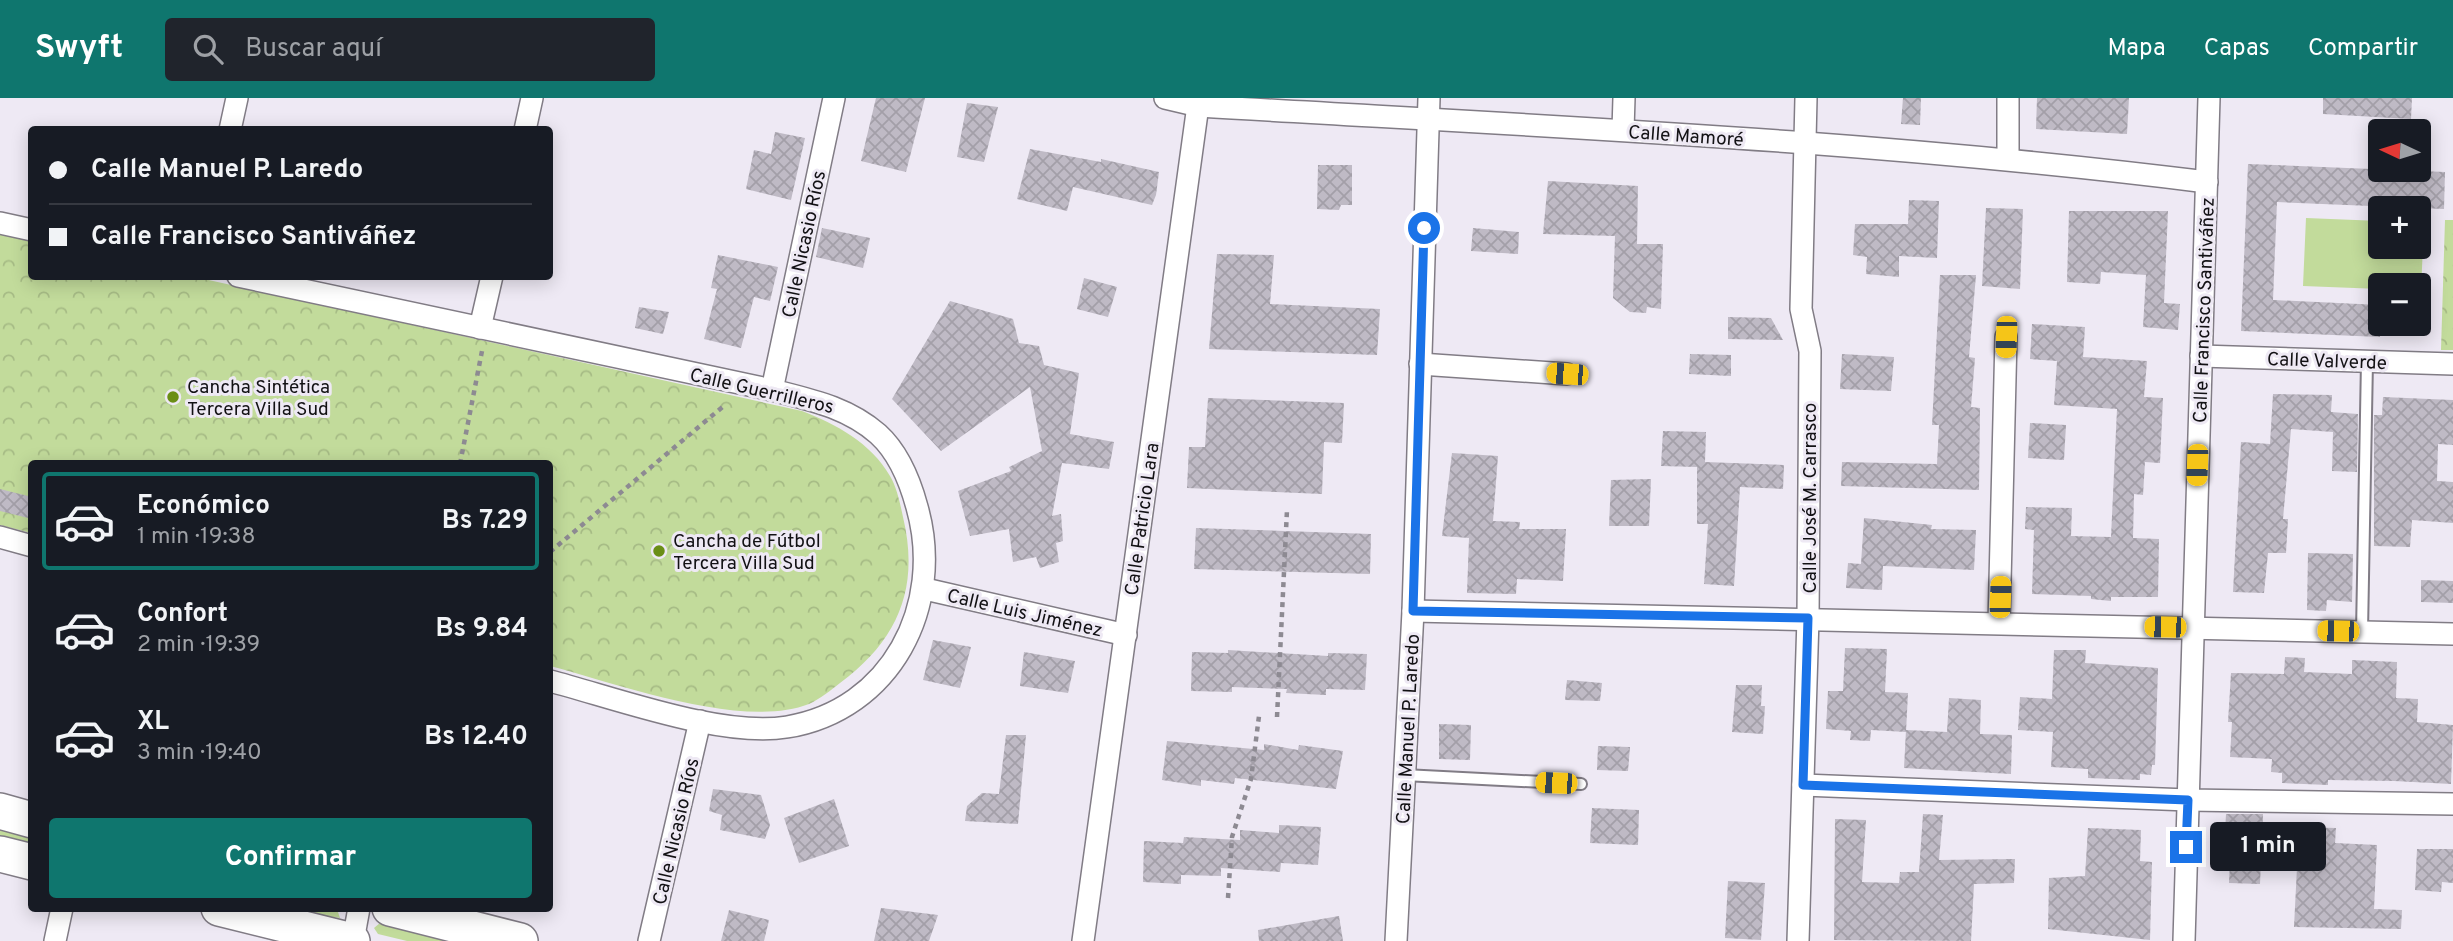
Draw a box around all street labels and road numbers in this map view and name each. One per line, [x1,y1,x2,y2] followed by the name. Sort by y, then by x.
[1627,121,1745,153] street label: Calle Mamoré
[778,169,832,320] street label: Calle Nicasio Ríos
[2189,197,2221,423] street label: Calle Francisco Santiváñez
[2267,348,2387,376] street label: Calle Valverde
[687,364,836,420] street label: Calle Guerrilleros
[1799,403,1823,593] street label: Calle José M. Carrasco
[1120,441,1166,597] street label: Calle Patricio Lara
[944,584,1105,644] street label: Calle Luis Jiménez
[1392,633,1426,825] street label: Calle Manuel P. Laredo
[648,756,706,907] street label: Calle Nicasio Ríos

